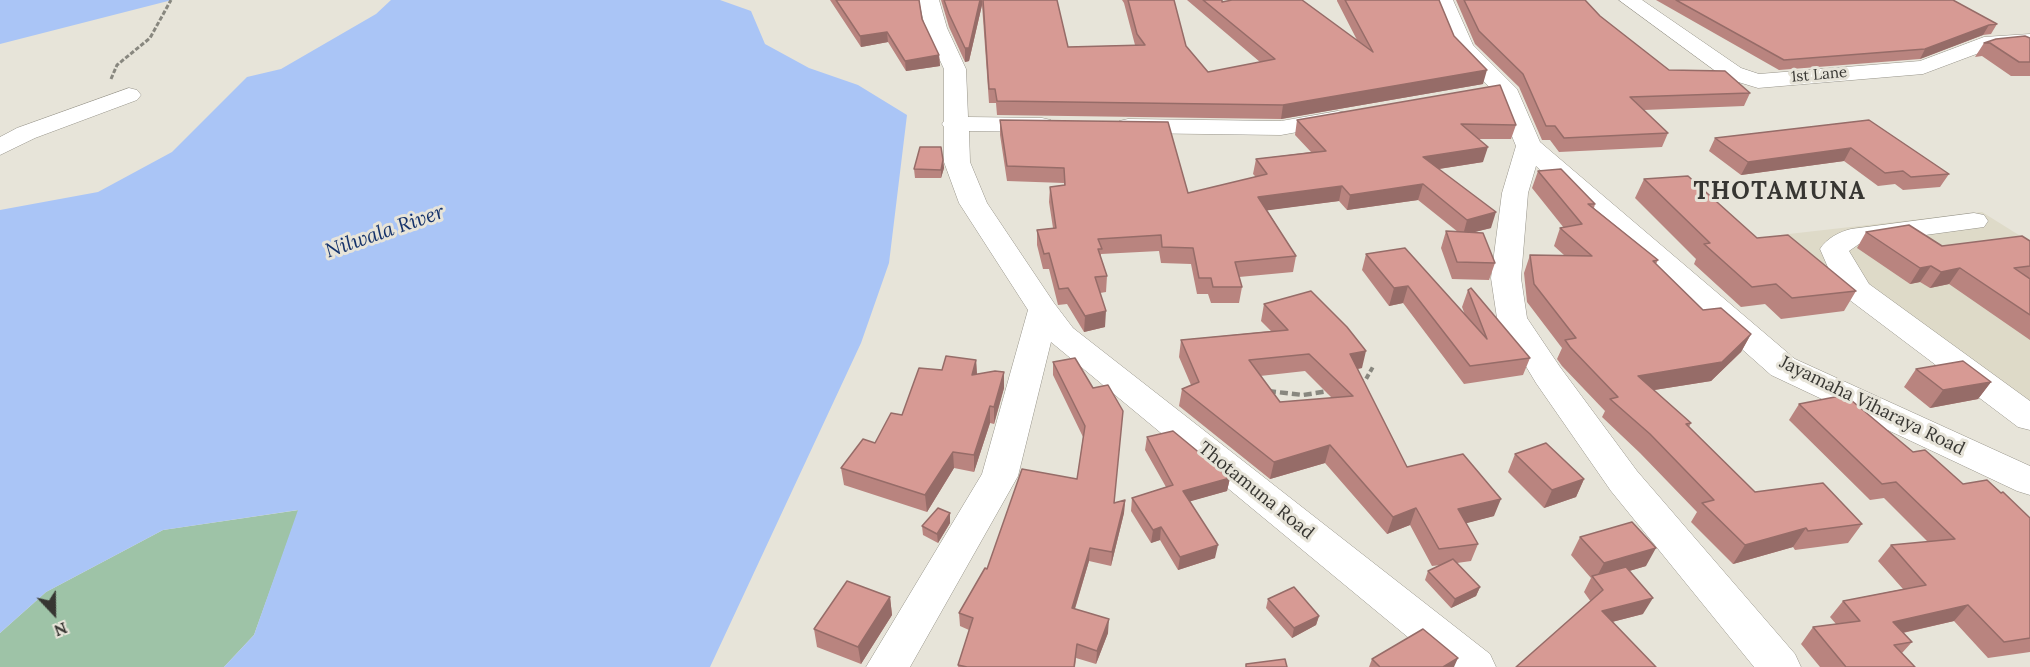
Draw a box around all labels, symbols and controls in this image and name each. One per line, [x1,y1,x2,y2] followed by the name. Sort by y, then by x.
[1790,64,1848,86] street label: 1st Lane
[1694,178,1866,206] district label: THOTAMUNA
[322,200,448,264] water label: Nilwala River
[1776,352,1968,460] street label: Jayamaha Viharaya Road
[1194,438,1318,544] street label: Thotamuna Road
[24,583,84,643] north arrow
[51,618,70,641] text: N

